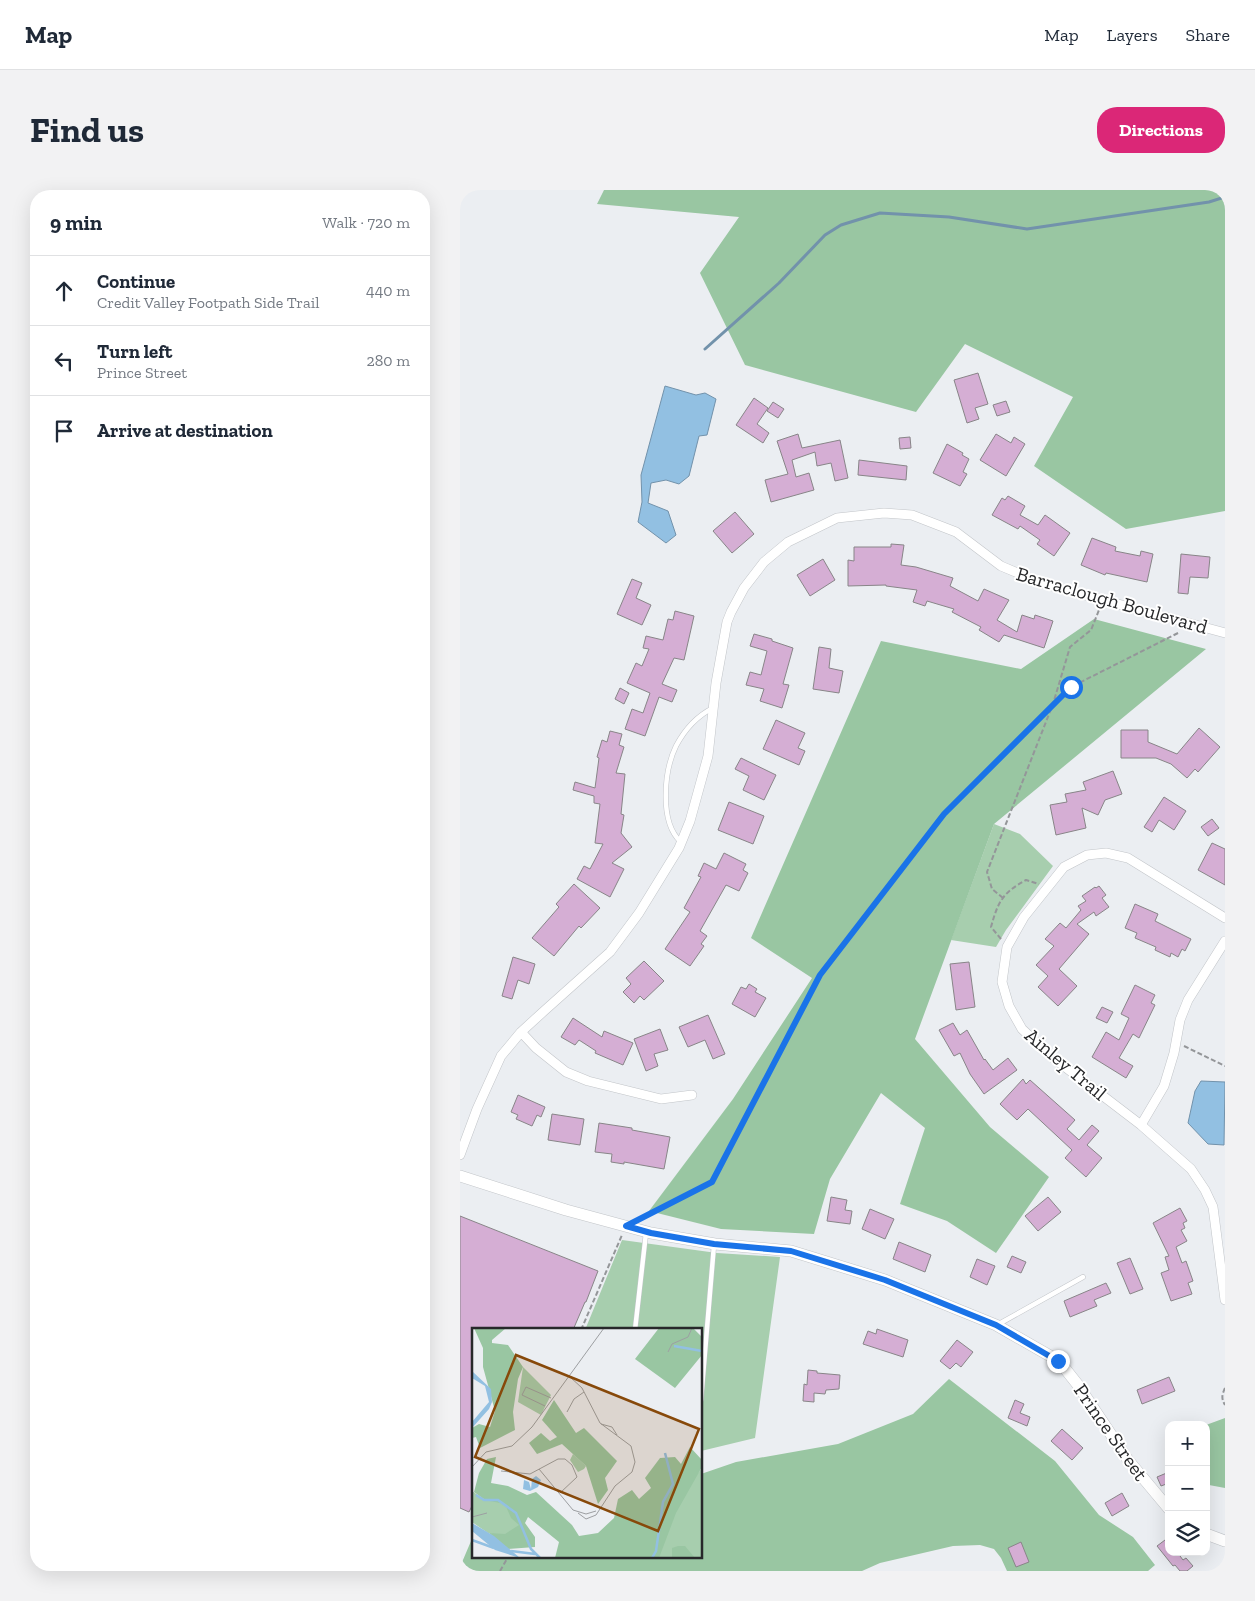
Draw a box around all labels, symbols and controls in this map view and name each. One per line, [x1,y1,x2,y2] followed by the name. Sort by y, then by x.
[25,20,72,49] text: Map
[1044,24,1079,46] text: Map
[1107,24,1158,46] text: Layers
[1186,24,1230,46] text: Share
[1097,107,1225,153] button: Directions
[30,109,144,151] text: Find us
[50,210,102,235] text: 9 min
[322,213,410,232] text: Walk · 720 m
[97,270,175,293] text: Continue
[50,277,78,305] icon: ahead
[366,281,410,300] text: 440 m
[97,293,320,312] text: Credit Valley Footpath Side Trail
[97,340,172,363] text: Turn left
[50,347,78,375] icon: left
[366,351,410,370] text: 280 m
[97,363,187,382] text: Prince Street
[50,417,78,445] icon: arrive
[97,419,273,442] text: Arrive at destination
[1014,561,1210,639] street label: Barraclough Boulevard
[1060,676,1083,699] route start
[1020,1023,1112,1105] street label: Ainley Trail
[472,1328,702,1558] inset map
[1047,1350,1070,1373] route end
[1069,1379,1154,1486] street label: Prince Street
[1165,1421,1210,1556] map controls
[1165,1421,1210,1466] button: +
[1165,1466,1210,1511] button: −
[1165,1511,1210,1556] button: layers

